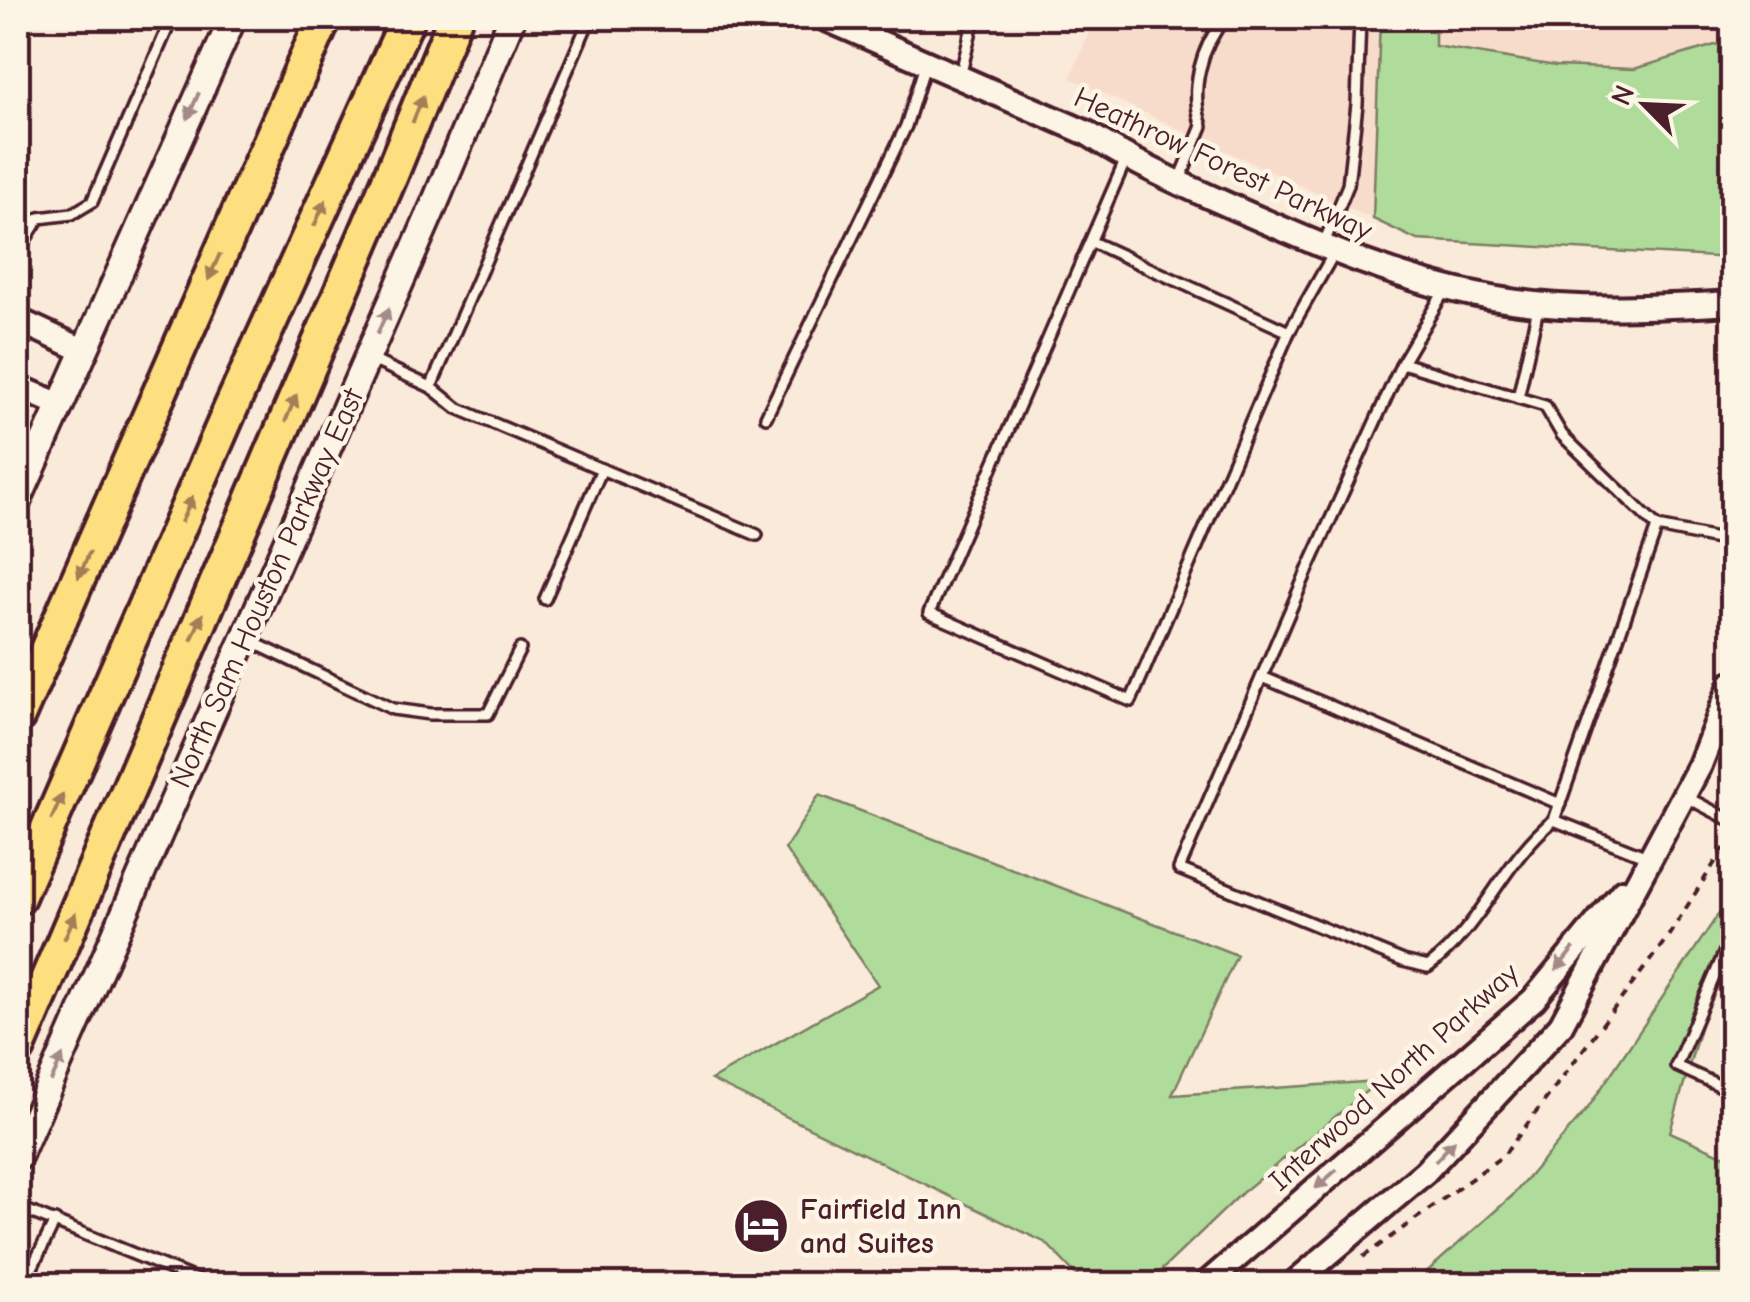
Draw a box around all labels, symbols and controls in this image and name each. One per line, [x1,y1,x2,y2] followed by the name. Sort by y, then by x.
[1595,55,1695,155] north arrow
[1069,80,1378,249] street label: Heathrow Forest Parkway
[1605,80,1641,110] text: N
[185,91,201,121] one-way arrow
[410,94,426,124] one-way arrow
[311,198,328,227] one-way arrow
[206,252,222,282] one-way arrow
[375,306,391,336] one-way arrow
[163,382,372,793] street label: North Sam Houston Parkway East
[283,393,299,423] one-way arrow
[179,494,195,524] one-way arrow
[76,550,92,580] one-way arrow
[189,612,205,642] one-way arrow
[49,792,65,822] one-way arrow
[62,911,78,941] one-way arrow
[1555,947,1576,972] one-way arrow
[1262,955,1527,1198] street label: Interwood North Parkway
[49,1053,65,1083] one-way arrow
[1433,1139,1456,1163] one-way arrow
[1314,1167,1339,1189] one-way arrow
[800,1192,962,1261] place label: Fairfield Inn and Suites
[731,1196,791,1256] hotel icon: Fairfield Inn and Suites

